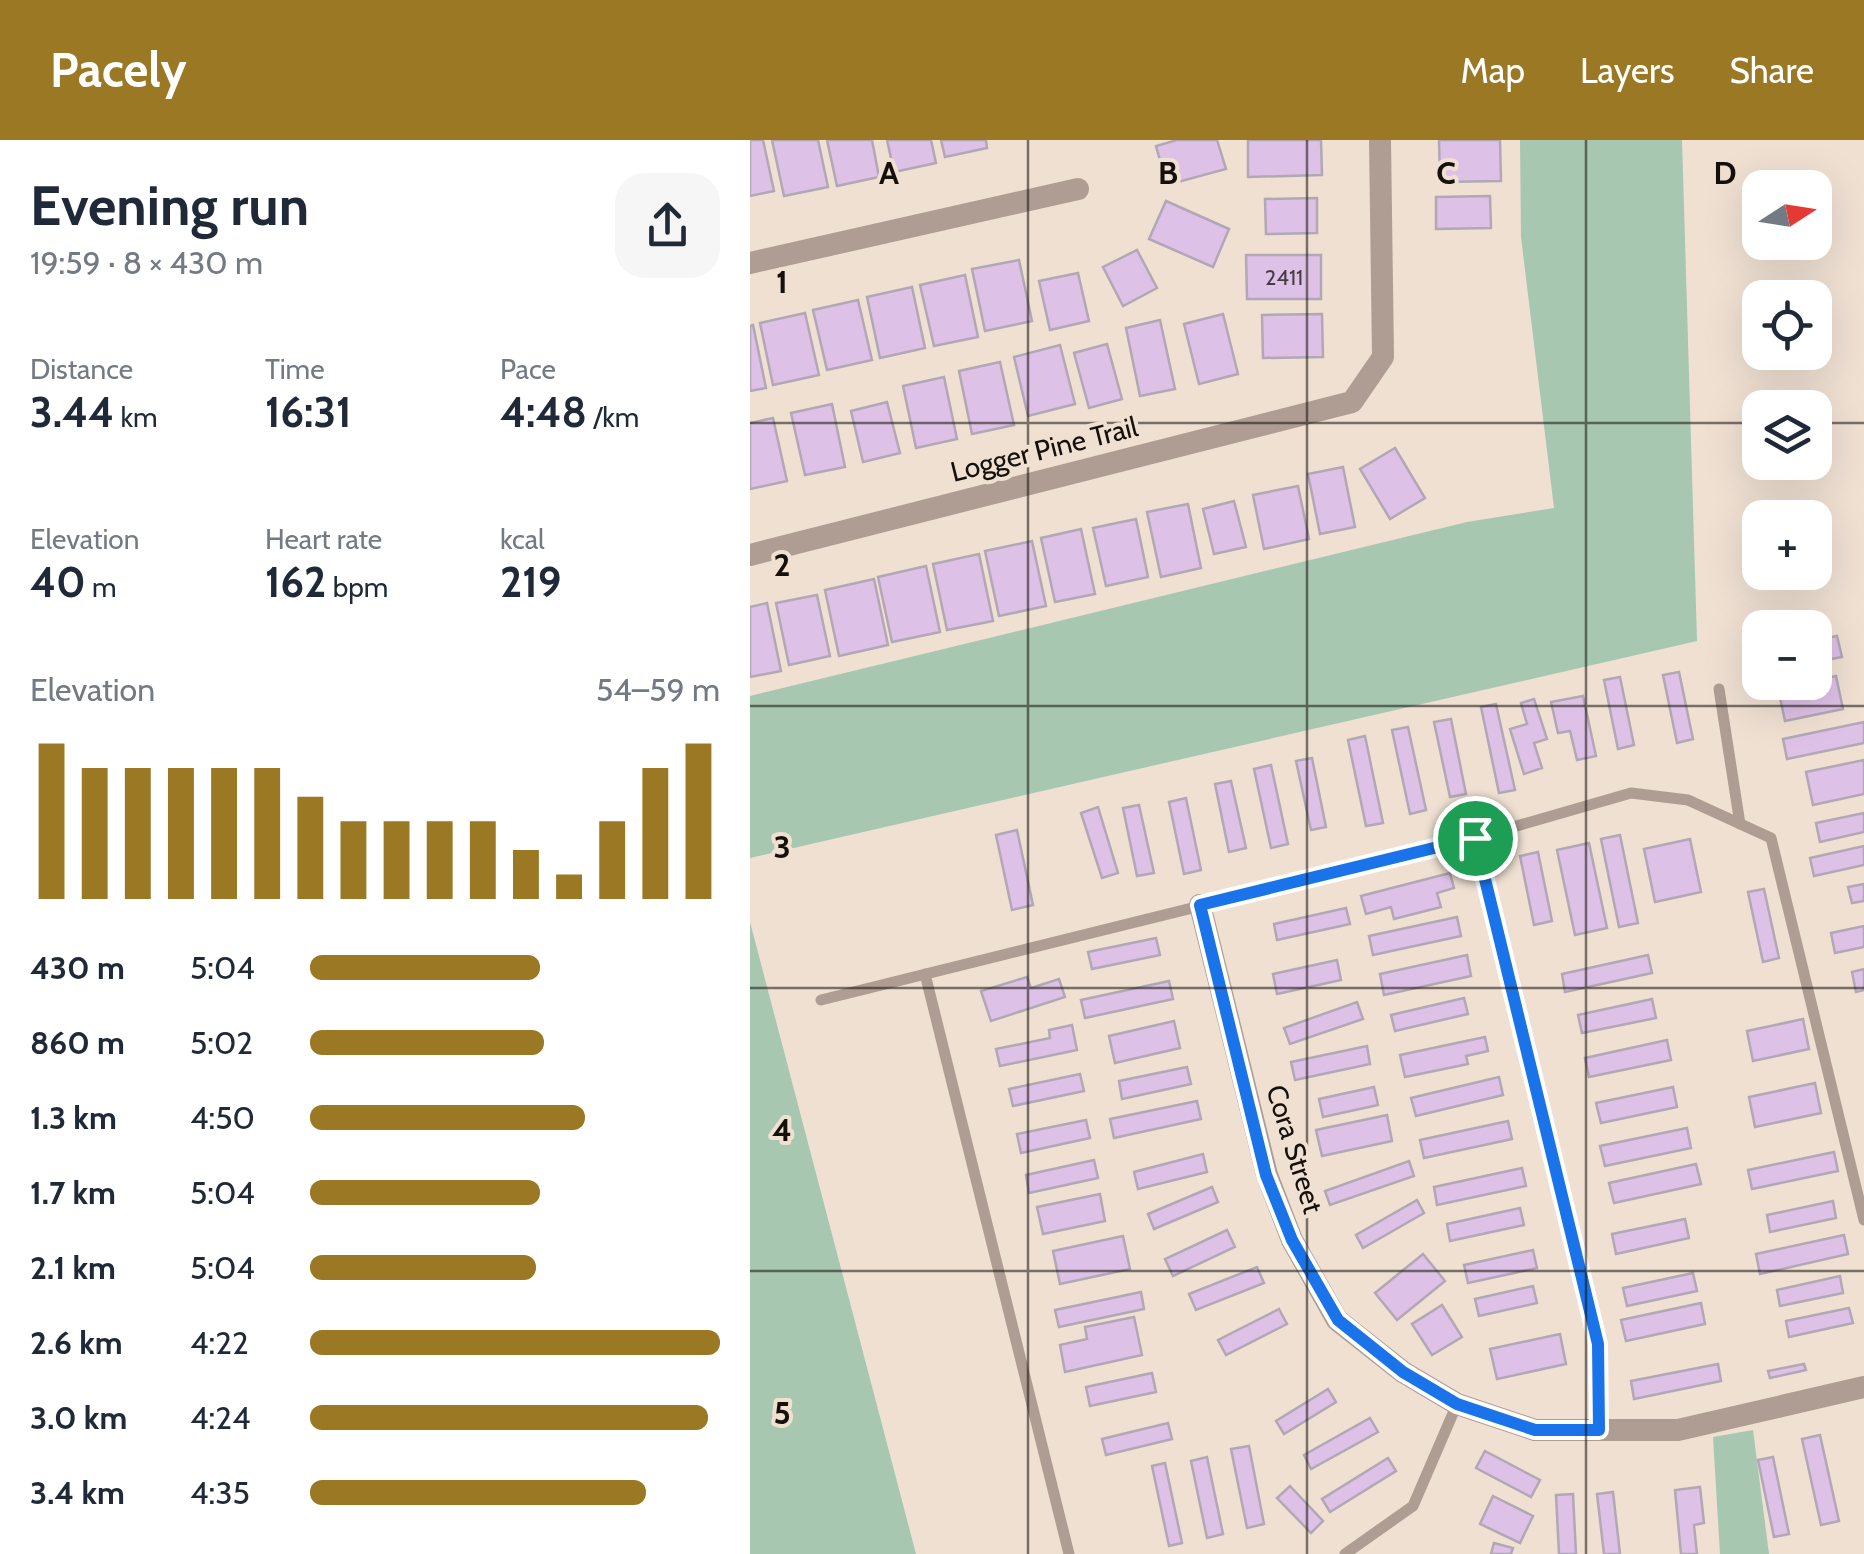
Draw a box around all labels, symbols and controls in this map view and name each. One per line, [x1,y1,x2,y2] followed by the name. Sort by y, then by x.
[50,41,186,99] text: Pacely
[1461,49,1525,92] text: Map
[1580,49,1674,92] text: Layers
[1729,49,1814,92] text: Share
[879,153,899,192] text: A
[1158,153,1178,192] text: B
[1436,153,1456,192] text: C
[1713,153,1737,192] text: D
[1742,170,1832,260] north arrow
[1742,170,1832,700] map controls
[30,172,309,239] text: Evening run
[615,173,720,278] button: share
[30,243,263,282] text: 19:59 · 8 × 430 m
[776,262,788,301] text: 1
[1265,264,1303,291] house number: 2411
[1742,280,1832,370] button: locate
[30,352,133,386] text: Distance
[265,352,325,386] text: Time
[500,352,556,386] text: Pace
[30,386,114,438] text: 3.44
[265,386,352,438] text: 16:31
[500,386,587,438] text: 4:48
[1742,390,1832,480] button: layers
[114,400,158,434] text: km
[587,400,639,434] text: /km
[947,409,1141,489] street label: Logger Pine Trail
[1742,500,1832,590] button: +
[30,522,139,556] text: Elevation
[265,522,382,556] text: Heart rate
[500,522,545,556] text: kcal
[774,545,790,584] text: 2
[30,556,86,608] text: 40
[265,556,326,608] text: 162
[500,556,561,608] text: 219
[86,570,117,604] text: m
[326,570,388,604] text: bpm
[1742,610,1832,700] button: −
[30,670,155,709] text: Elevation
[596,670,720,709] text: 54–59 m
[1433,796,1518,881] pin
[1448,811,1503,866] icon: arrive
[773,827,791,866] text: 3
[30,948,125,987] text: 430 m
[190,948,255,987] text: 5:04
[30,1023,125,1062] text: 860 m
[190,1023,253,1062] text: 5:02
[1259,1081,1331,1217] street label: Cora Street
[30,1098,117,1137] text: 1.3 km
[190,1098,255,1137] text: 4:50
[772,1110,792,1149] text: 4
[30,1173,116,1212] text: 1.7 km
[190,1173,255,1212] text: 5:04
[30,1248,116,1287] text: 2.1 km
[190,1248,255,1287] text: 5:04
[30,1323,123,1362] text: 2.6 km
[190,1323,249,1362] text: 4:22
[773,1393,791,1432] text: 5
[30,1398,127,1437] text: 3.0 km
[190,1398,250,1437] text: 4:24
[30,1473,125,1512] text: 3.4 km
[190,1473,250,1512] text: 4:35

